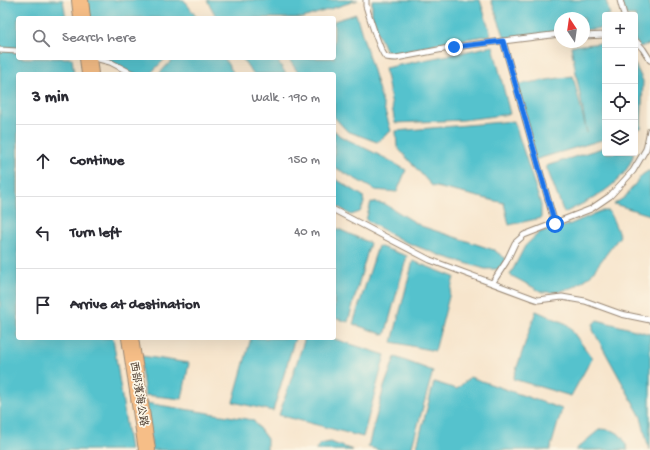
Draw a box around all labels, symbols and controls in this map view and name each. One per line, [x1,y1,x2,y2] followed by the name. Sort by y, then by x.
[554,12,590,48] north arrow
[602,12,638,156] map controls
[602,12,638,48] button: +
[16,16,336,60] search box
[30,27,52,49] icon: search
[62,29,136,47] text: Search here
[445,38,463,56] route end
[602,48,638,84] button: −
[602,84,638,120] button: locate
[32,88,69,108] text: 3 min
[251,91,320,106] text: Walk · 190 m
[602,120,638,156] button: layers
[32,150,54,172] icon: ahead
[70,152,124,170] text: Continue
[288,153,320,168] text: 150 m
[546,215,564,233] route start
[32,222,54,244] icon: left
[70,224,121,242] text: Turn left
[294,225,320,240] text: 40 m
[32,294,54,316] icon: arrive
[70,296,200,314] text: Arrive at destination
[127,360,150,428] street label: 西部濱海公路

